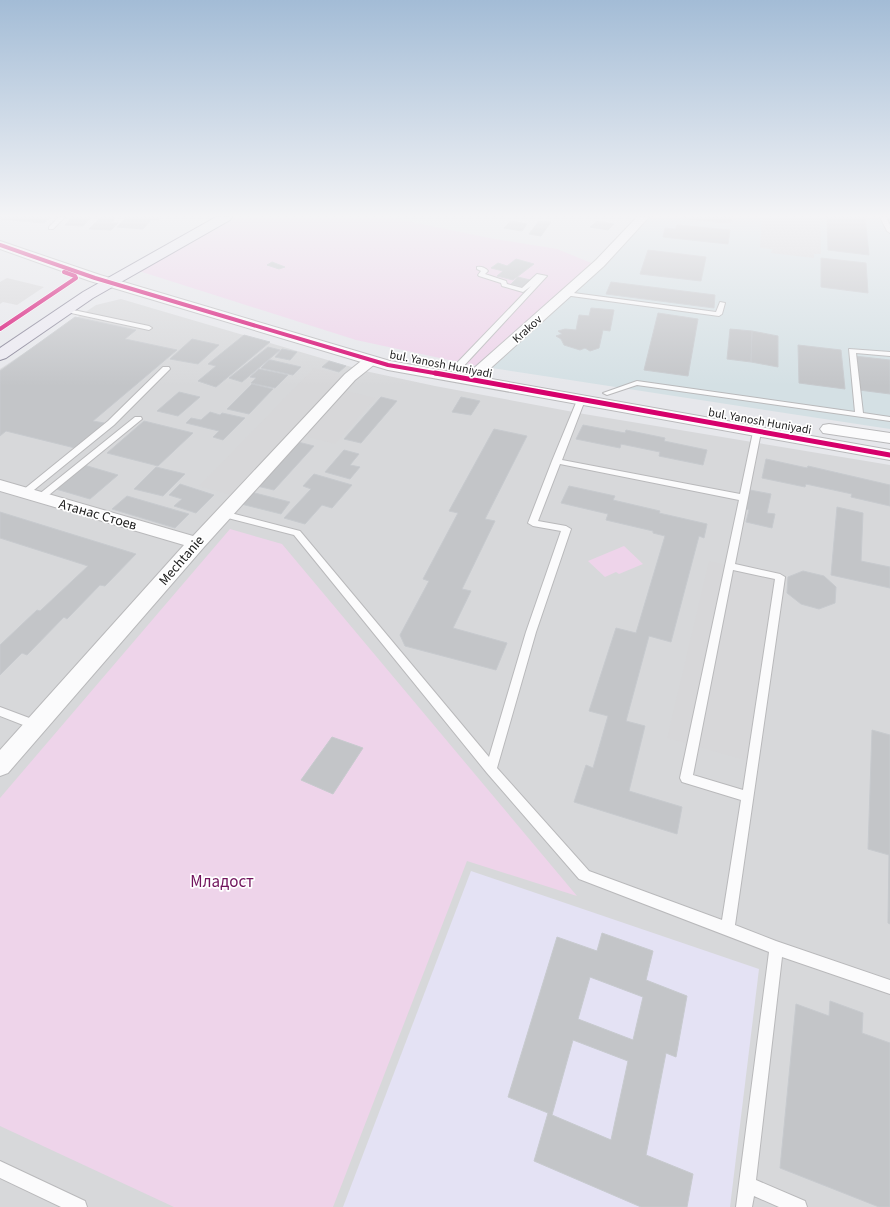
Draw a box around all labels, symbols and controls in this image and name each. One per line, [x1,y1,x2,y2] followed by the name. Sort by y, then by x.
[509,311,546,347] street label: Krakov
[388,346,494,383] street label: bul. Yanosh Huniyadi
[707,404,813,439] street label: bul. Yanosh Huniyadi
[56,494,139,536] street label: Атанас Стоев
[154,531,209,590] street label: Mechtanie
[190,870,254,894] park label: Младост

